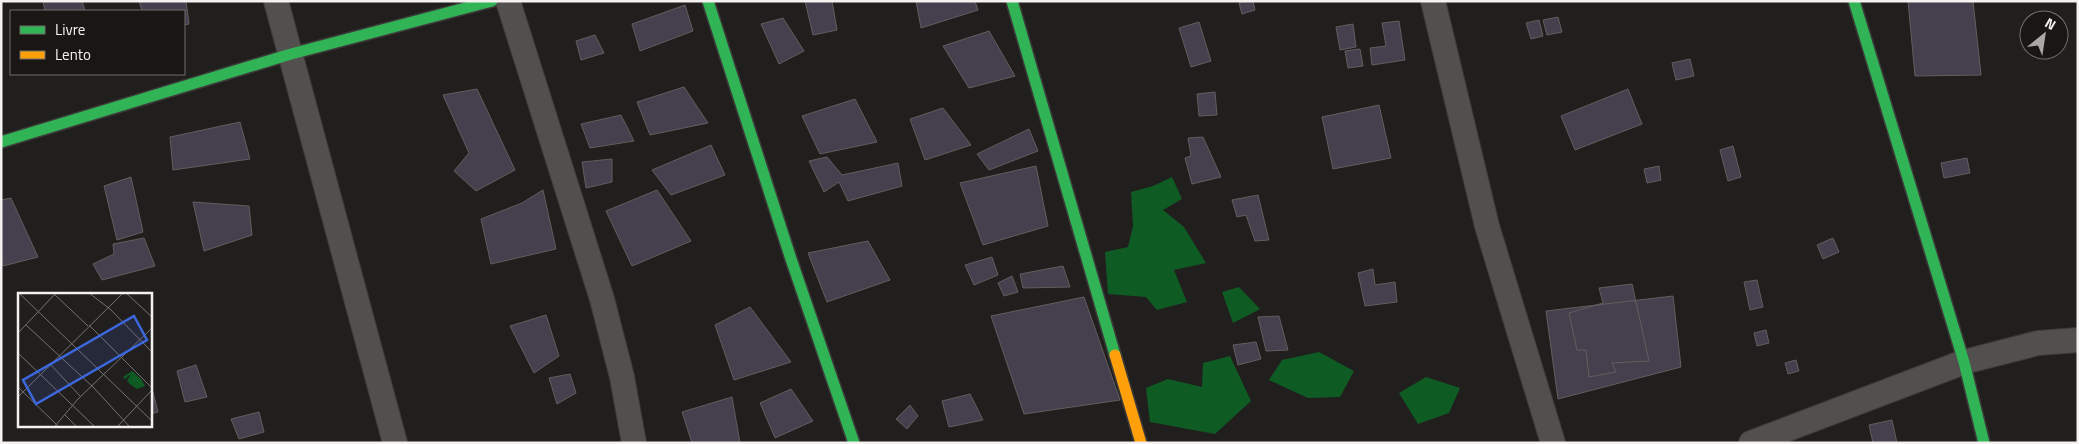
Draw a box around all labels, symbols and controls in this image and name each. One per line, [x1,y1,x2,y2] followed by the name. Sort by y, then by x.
[10,10,185,75] legend
[2019,10,2069,60] north arrow
[2041,12,2060,35] text: N
[55,18,85,41] text: Livre
[55,43,91,66] text: Lento
[18,293,151,426] inset map

